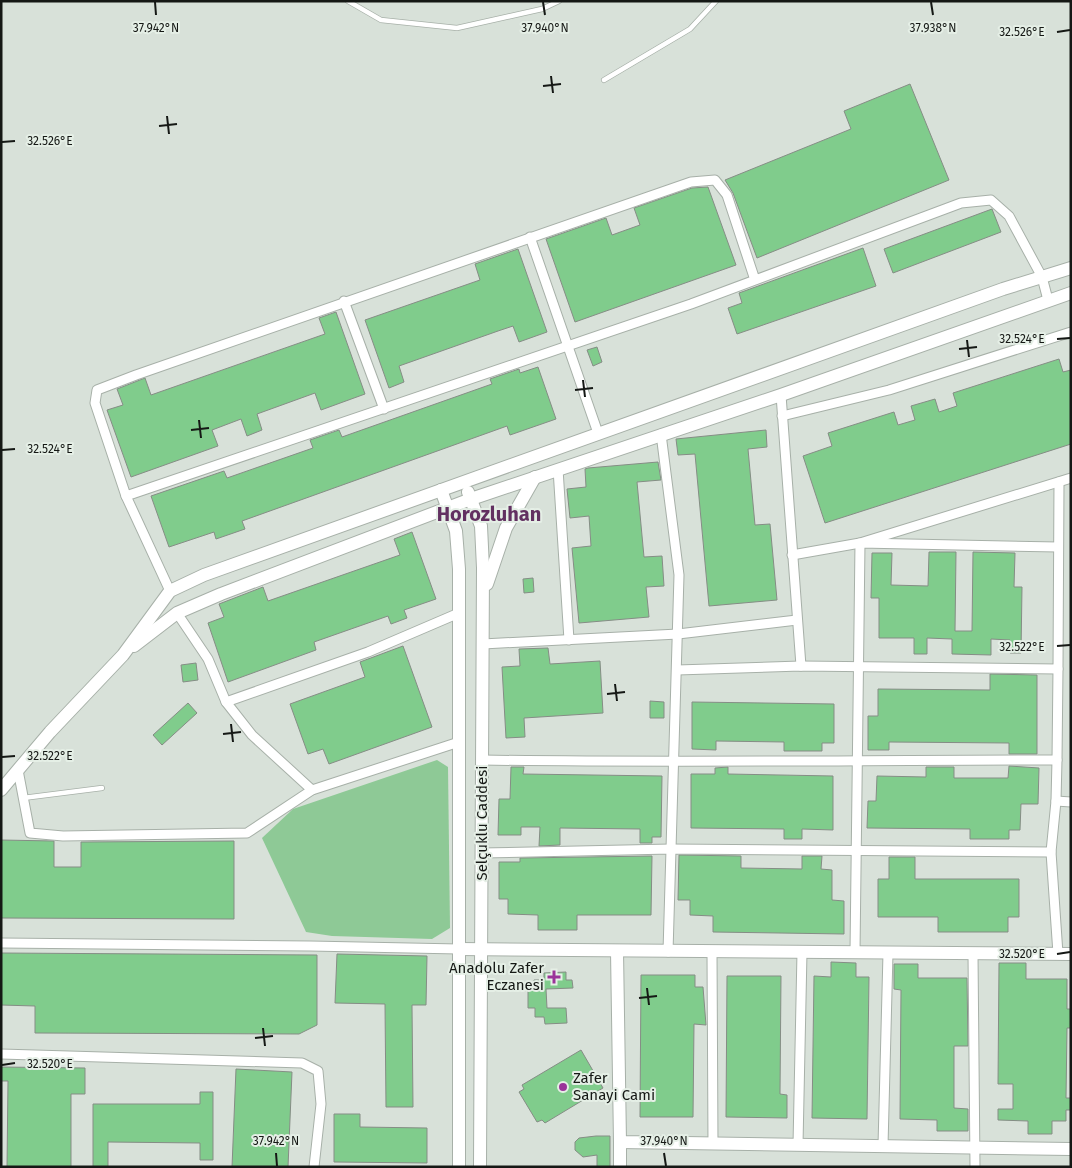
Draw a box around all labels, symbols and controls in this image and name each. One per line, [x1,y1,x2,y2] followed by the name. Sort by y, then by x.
[133,21,179,35] text: 37.942°N
[521,21,569,35] text: 37.940°N
[910,21,956,35] text: 37.938°N
[999,25,1045,39] text: 32.526°E
[27,134,73,148] text: 32.526°E
[999,332,1045,346] text: 32.524°E
[27,442,73,456] text: 32.524°E
[437,502,541,526] district label: Horozluhan
[999,640,1045,654] text: 32.522°E
[27,749,73,763] text: 32.522°E
[473,766,491,880] street label: Selçuklu Caddesi
[999,947,1045,961] text: 32.520°E
[449,959,544,994] place label: Anadolu Zafer Eczanesi
[548,971,560,983] marker: Anadolu Zafer Eczanesi
[27,1057,73,1071] text: 32.520°E
[573,1069,655,1104] place label: Zafer Sanayi Cami
[557,1081,569,1093] marker: Zafer Sanayi Cami
[253,1134,299,1148] text: 37.942°N
[640,1134,688,1148] text: 37.940°N

